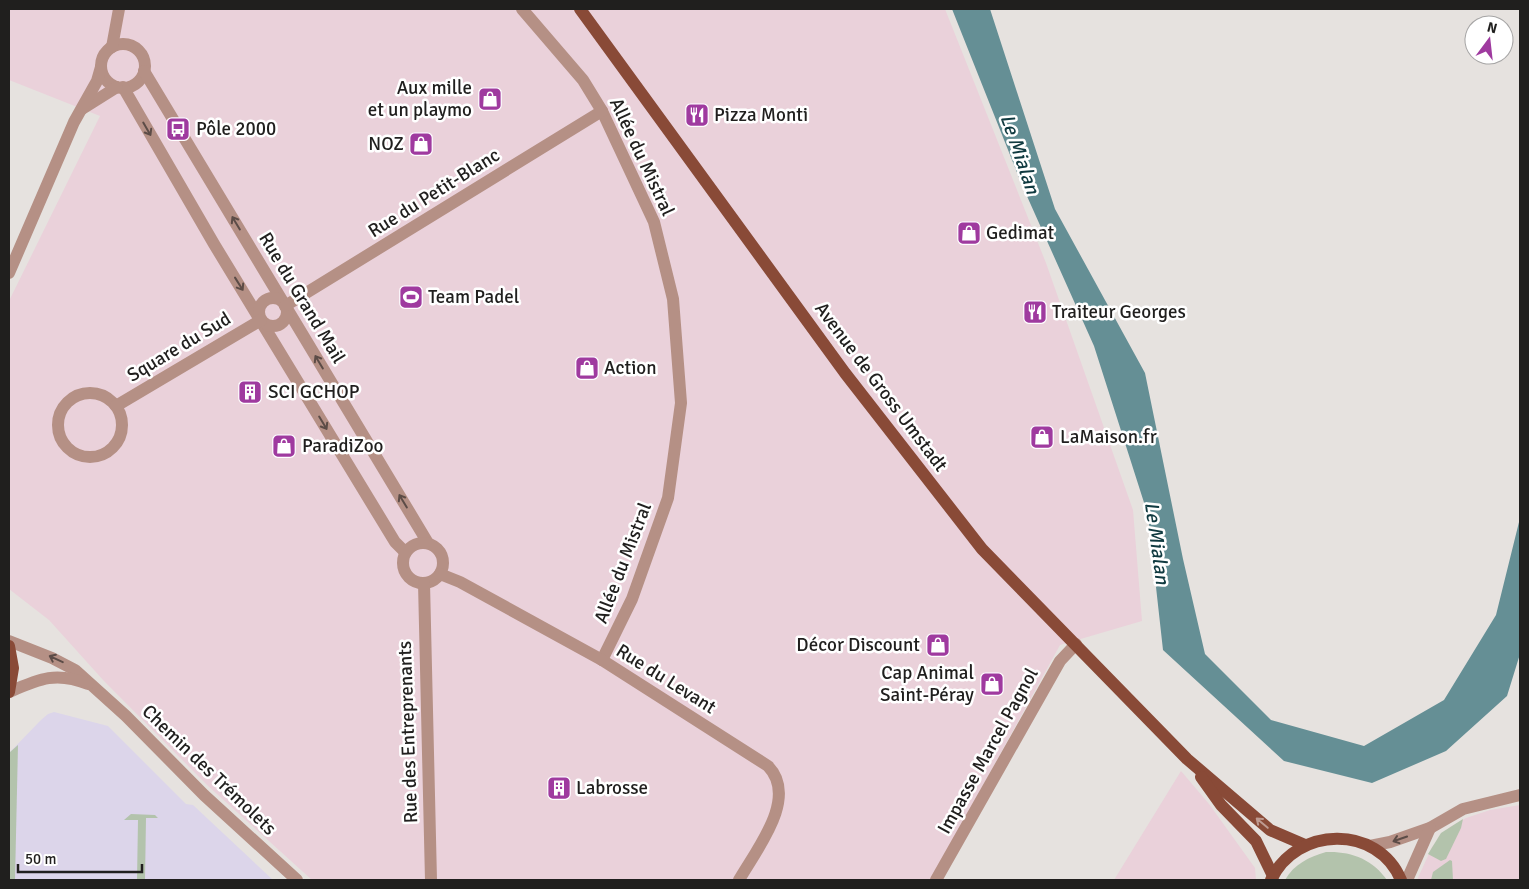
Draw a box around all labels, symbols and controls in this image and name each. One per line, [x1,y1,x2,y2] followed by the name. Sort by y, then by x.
[1464,15,1514,65] north arrow
[1485,18,1499,37] text: N
[368,76,472,122] place label: Aux mille et un playmo
[477,86,503,112] shop icon: Aux mille et un playmo
[604,94,680,220] street label: Allée du Mistral
[684,102,710,128] restaurant icon: Pizza Monti
[714,103,808,127] place label: Pizza Monti
[995,111,1046,198] water label: Le Mialan
[165,116,191,142] bus stop icon: Pôle 2000
[196,117,276,141] place label: Pôle 2000
[142,122,152,137] one-way arrow
[408,131,434,157] shop icon: NOZ
[368,132,404,156] place label: NOZ
[364,143,504,243] street label: Rue du Petit-Blanc
[230,216,240,230] one-way arrow
[956,220,982,246] shop icon: Gedimat
[986,221,1054,245] place label: Gedimat
[253,228,351,368] street label: Rue du Grand Mail
[234,277,245,291] one-way arrow
[398,284,424,310] sports icon: Team Padel
[428,285,519,309] place label: Team Padel
[809,298,953,477] street label: Avenue de Gross Umstadt
[1022,299,1048,325] restaurant icon: Traiteur Georges
[1052,300,1186,324] place label: Traiteur Georges
[123,307,235,387] street label: Square du Sud
[574,355,600,381] shop icon: Action
[314,356,324,370] one-way arrow
[604,356,657,380] place label: Action
[237,379,263,405] building icon: SCI GCHOP
[268,380,360,404] place label: SCI GCHOP
[319,415,329,429] one-way arrow
[1029,424,1055,450] shop icon: LaMaison.fr
[1060,425,1157,449] place label: LaMaison.fr
[271,433,297,459] shop icon: ParadiZoo
[302,434,384,458] place label: ParadiZoo
[398,494,409,508] one-way arrow
[589,499,657,627] street label: Allée du Mistral
[1139,500,1175,587] water label: Le Mialan
[925,632,951,658] shop icon: Décor Discount
[796,633,920,657] place label: Décor Discount
[611,639,721,719] street label: Rue du Levant
[393,640,423,824] street label: Rue des Entreprenants
[49,654,64,664] one-way arrow
[880,661,974,707] place label: Cap Animal Saint-Péray
[932,664,1044,838] street label: Impasse Marcel Pagnol
[979,671,1005,697] shop icon: Cap Animal Saint-Péray
[137,700,281,840] street label: Chemin des Trémolets
[546,775,572,801] building icon: Labrosse
[576,776,648,800] place label: Labrosse
[1256,817,1269,828] one-way arrow
[1393,835,1409,844] one-way arrow
[18,842,141,874] scale bar
[25,850,56,868] text: 50 m

